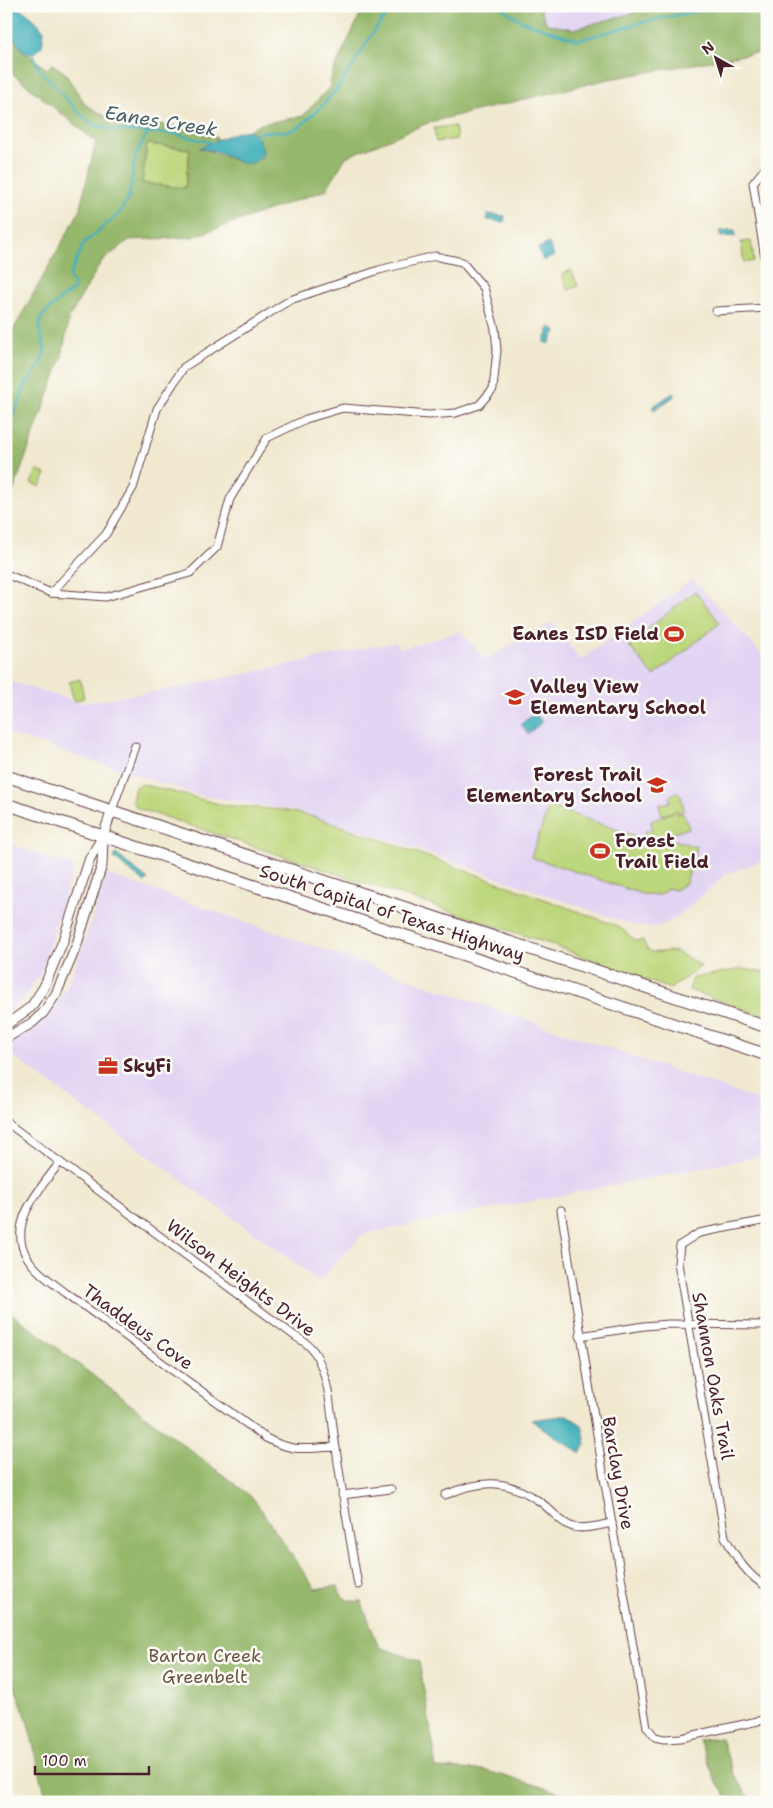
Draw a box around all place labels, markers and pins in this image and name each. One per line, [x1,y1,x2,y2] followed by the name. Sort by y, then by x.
[512,622,659,646] place label: Eanes ISD Field
[663,623,685,645] sports icon: Eanes ISD Field
[530,675,706,720] place label: Valley View Elementary School
[504,686,526,708] school or university icon: Valley View Elementary School
[466,763,642,808] place label: Forest Trail Elementary School
[646,774,668,796] school or university icon: Forest Trail Elementary School
[615,829,709,874] place label: Forest Trail Field
[589,840,611,862] sports icon: Forest Trail Field
[123,1054,171,1078] place label: SkyFi
[97,1055,119,1077] office icon: SkyFi

